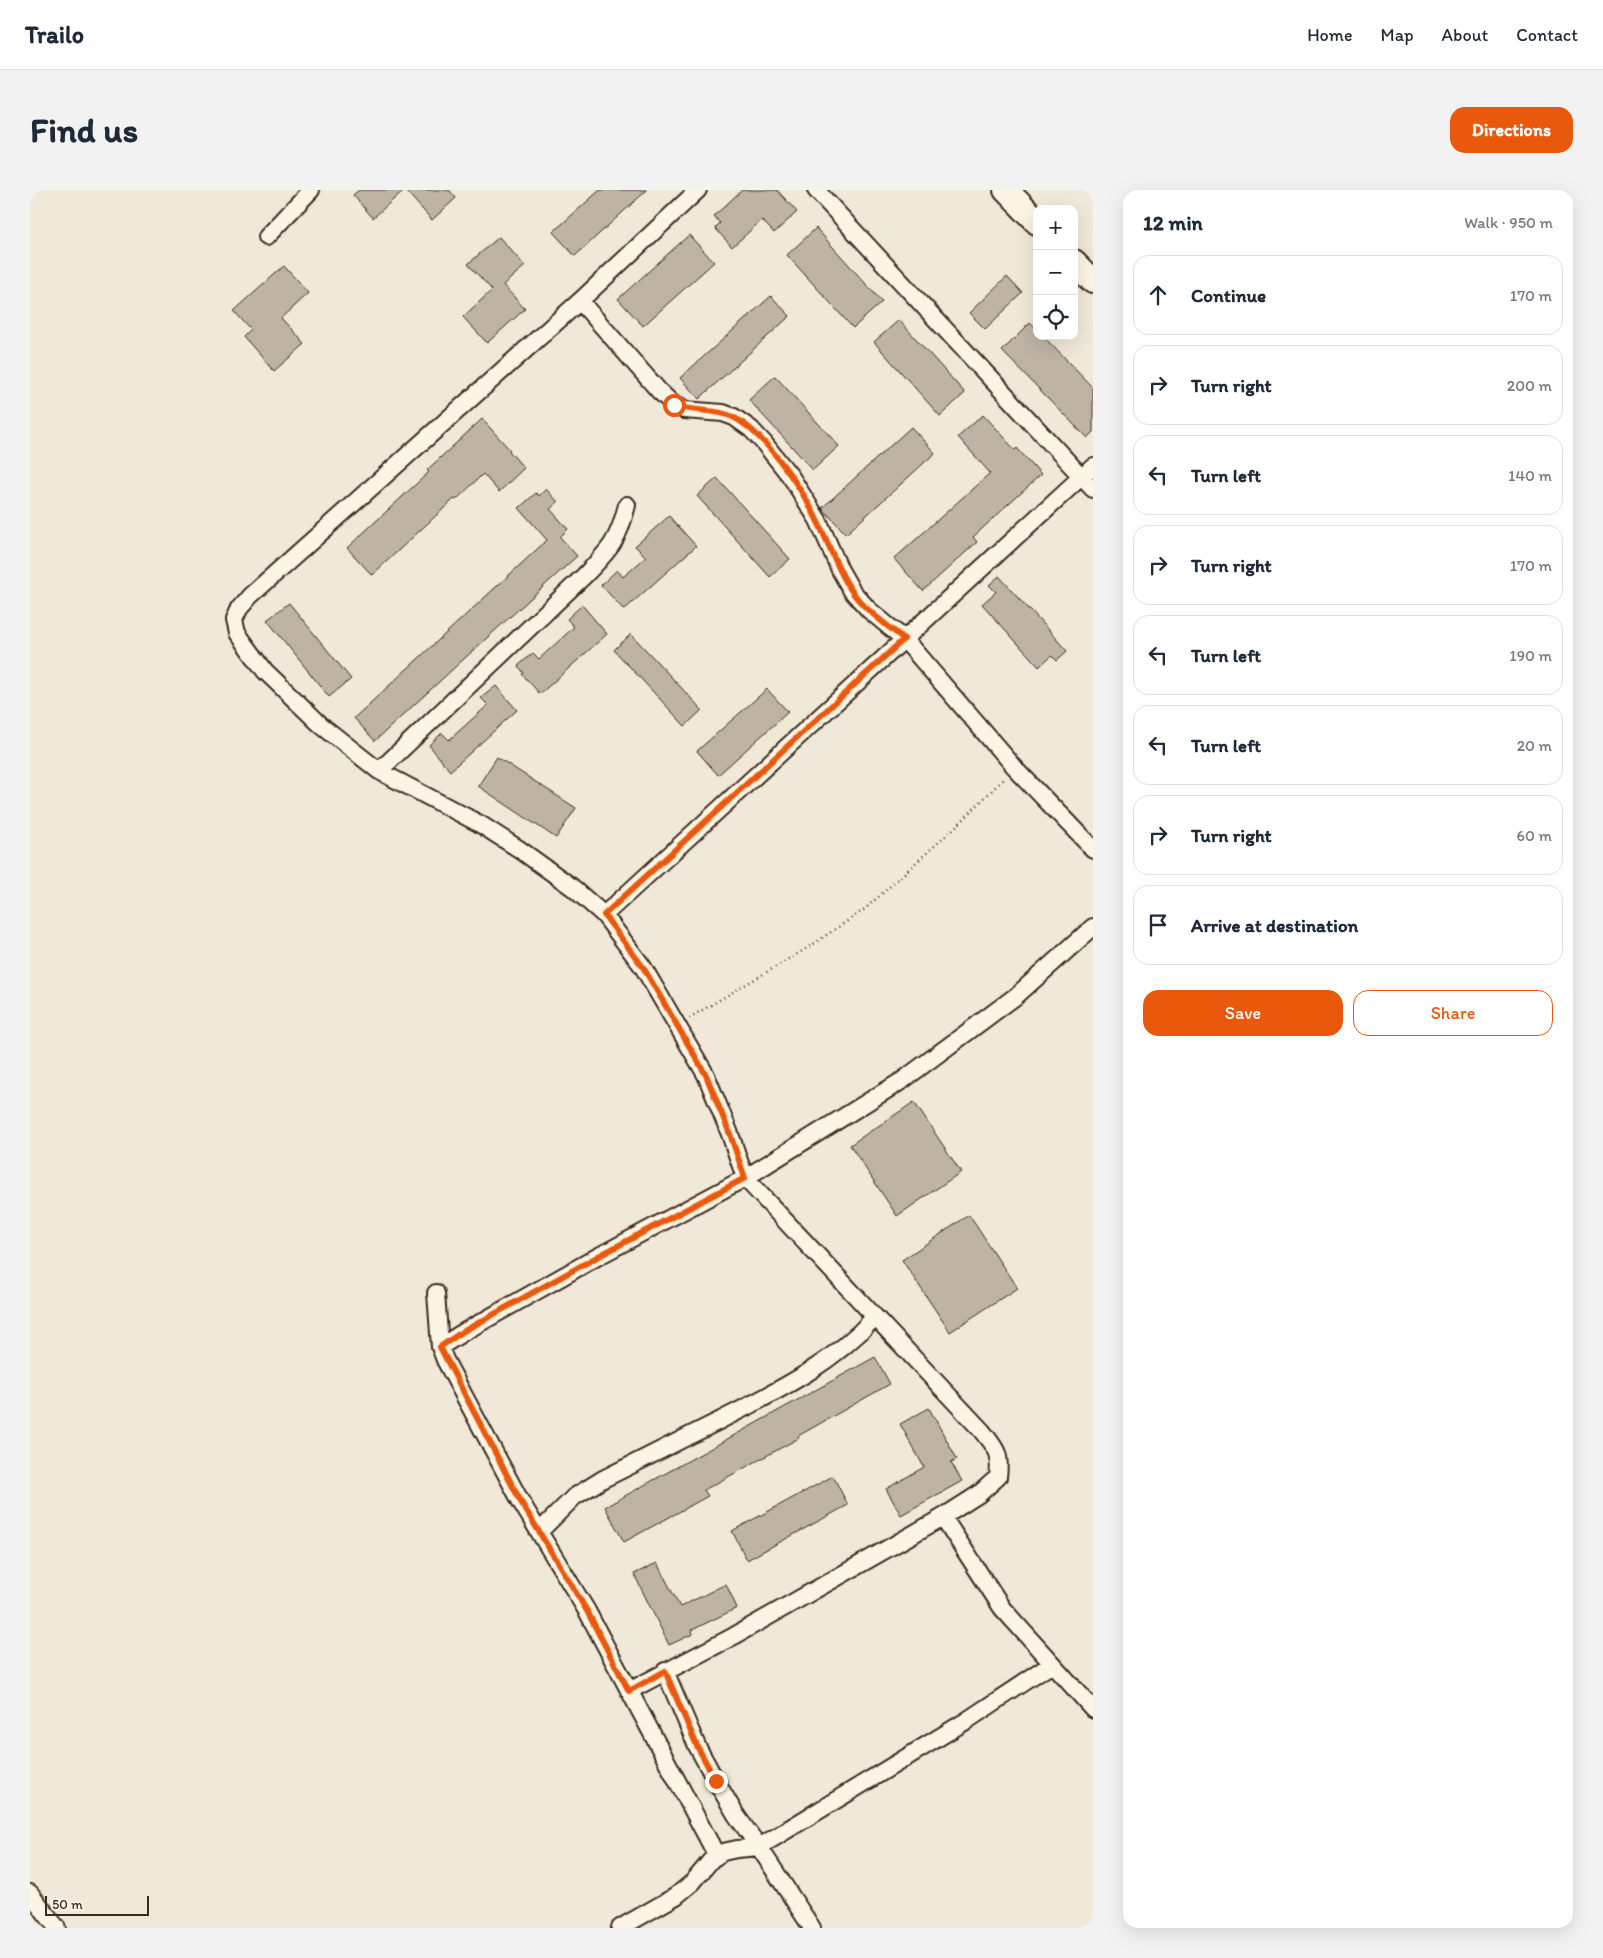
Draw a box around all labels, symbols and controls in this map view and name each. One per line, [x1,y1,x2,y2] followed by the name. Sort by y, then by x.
[25,20,84,49] text: Trailo
[1307,24,1353,46] text: Home
[1381,24,1414,46] text: Map
[1442,24,1488,46] text: About
[1516,24,1578,46] text: Contact
[1450,107,1573,153] button: Directions
[30,109,138,151] text: Find us
[1033,205,1078,340] map controls
[1033,205,1078,250] button: +
[1143,210,1203,235] text: 12 min
[1464,213,1553,232] text: Walk · 950 m
[1033,250,1078,295] button: −
[1144,281,1172,309] icon: ahead
[1191,284,1266,307] text: Continue
[1510,286,1552,305] text: 170 m
[1033,295,1078,340] button: locate
[1144,371,1172,399] icon: right
[1191,374,1272,397] text: Turn right
[1507,376,1552,395] text: 200 m
[663,394,686,417] route start
[1144,461,1172,489] icon: left
[1191,464,1261,487] text: Turn left
[1508,466,1552,485] text: 140 m
[1144,551,1172,579] icon: right
[1191,554,1272,577] text: Turn right
[1510,556,1552,575] text: 170 m
[1144,641,1172,669] icon: left
[1191,644,1261,667] text: Turn left
[1509,646,1552,665] text: 190 m
[1144,731,1172,759] icon: left
[1191,734,1261,757] text: Turn left
[1517,736,1552,755] text: 20 m
[1144,821,1172,849] icon: right
[1191,824,1272,847] text: Turn right
[1517,826,1552,845] text: 60 m
[1144,911,1172,939] icon: arrive
[1191,914,1358,937] text: Arrive at destination
[1143,990,1343,1036] button: Save
[1353,990,1553,1036] button: Share
[705,1770,728,1793] route end
[45,1893,149,1916] scale bar
[52,1896,83,1913] text: 50 m

